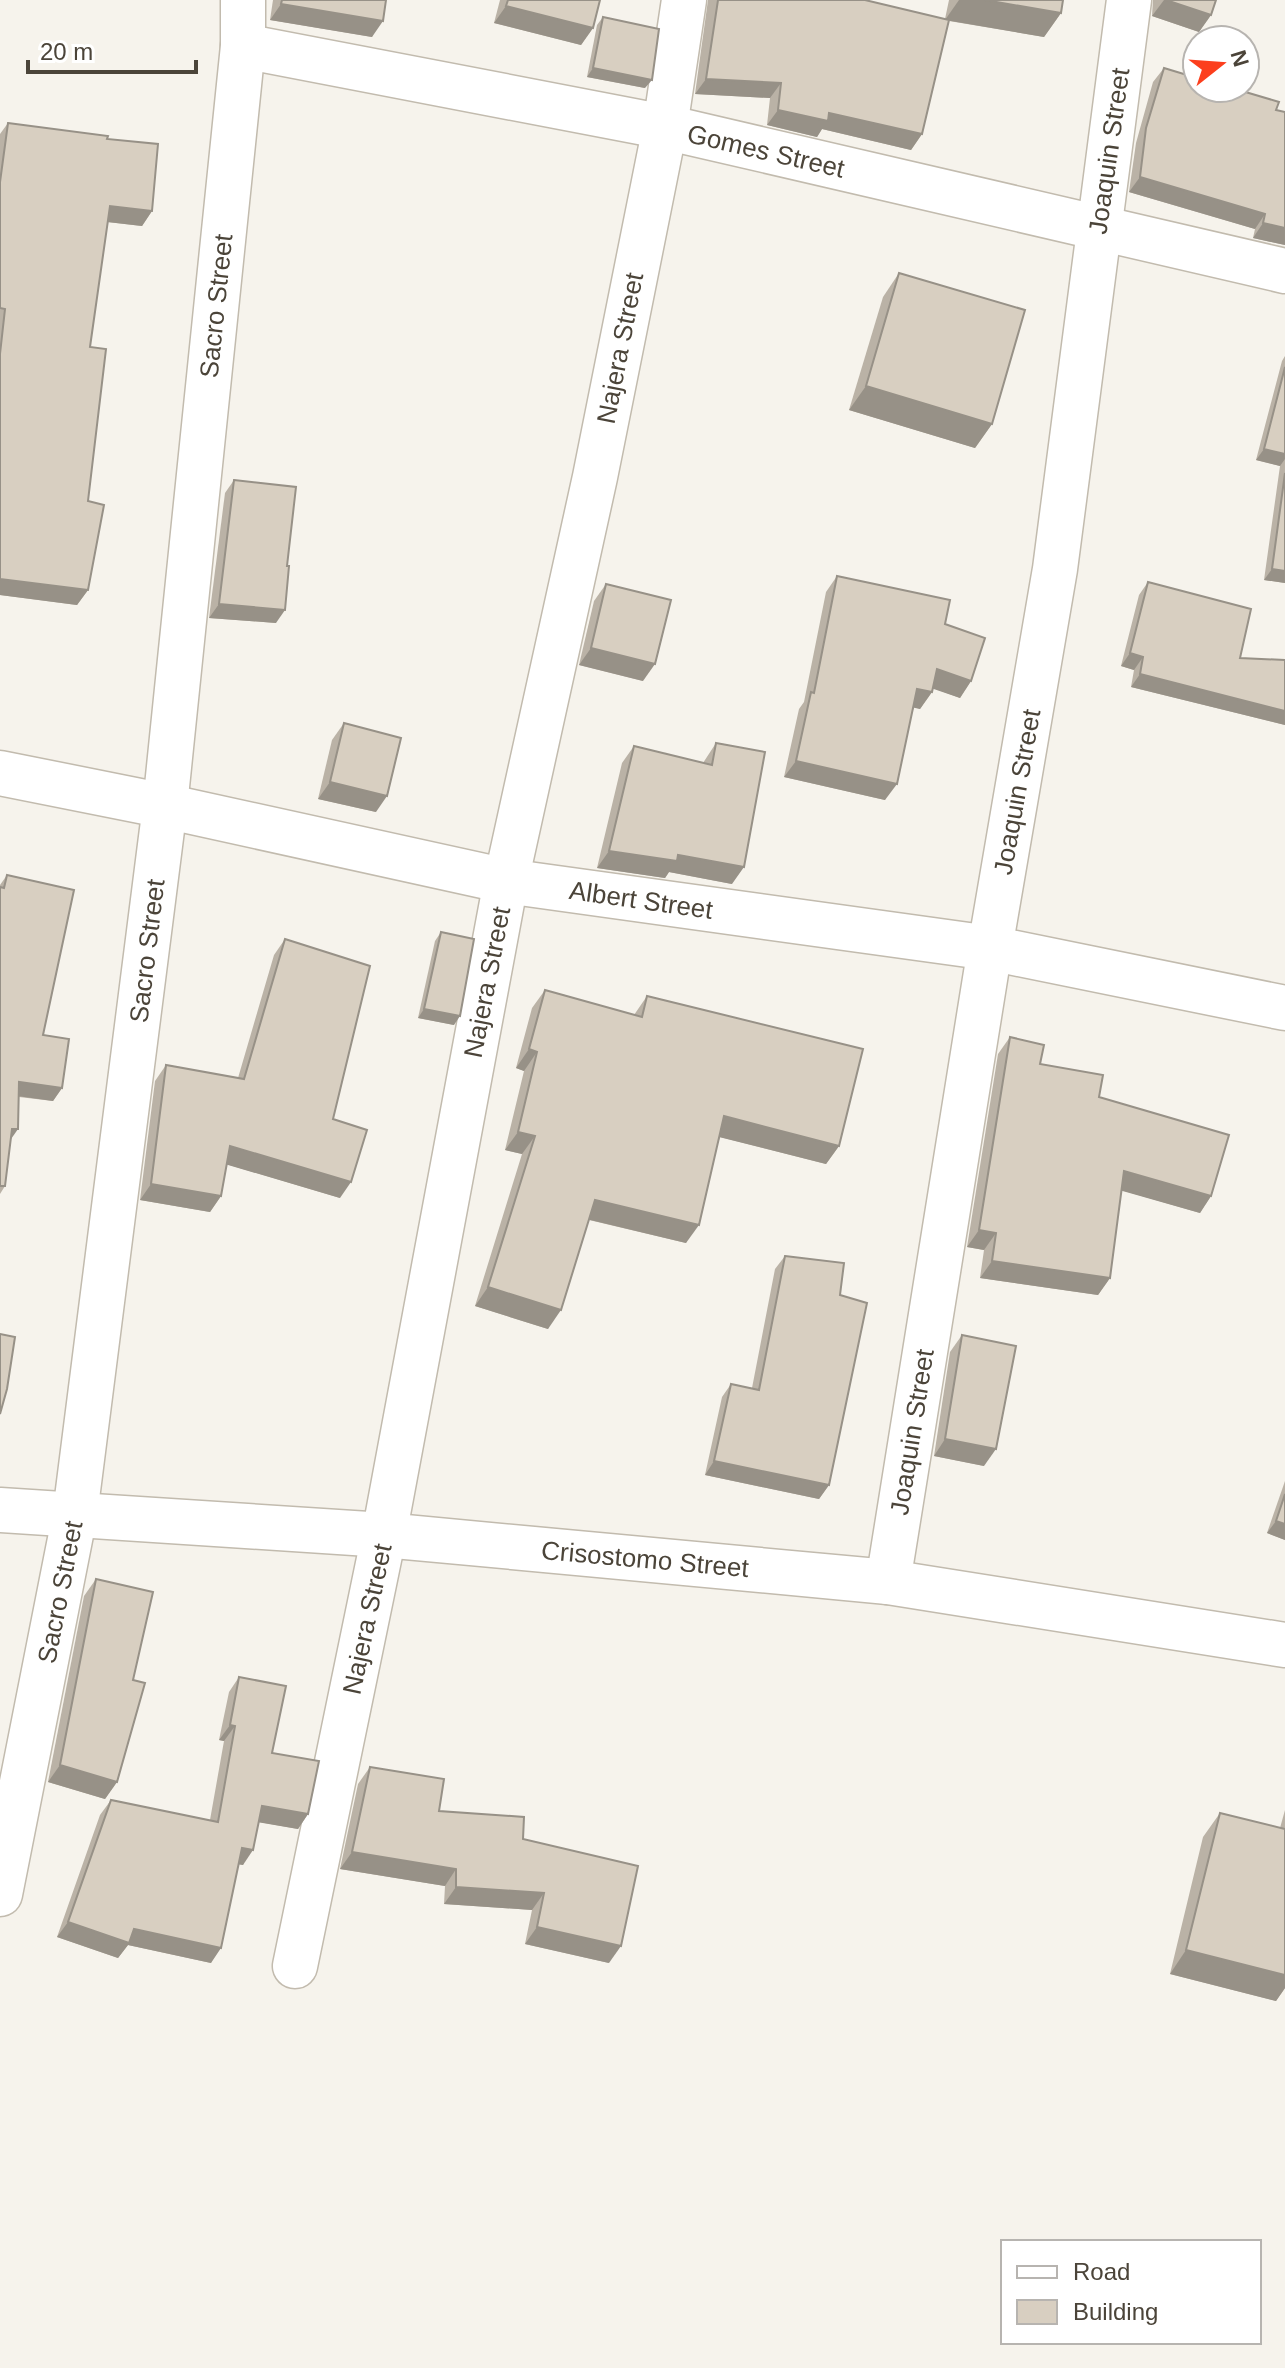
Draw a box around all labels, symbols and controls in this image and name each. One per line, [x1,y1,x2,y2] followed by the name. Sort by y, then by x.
[28,24,196,74] scale bar
[1181,24,1261,104] north arrow
[40,38,93,65] text: 20 m
[1225,47,1254,70] text: N
[1082,65,1136,236] street label: Joaquin Street
[684,118,848,184] street label: Gomes Street
[194,232,239,379] street label: Sacro Street
[591,269,649,426] street label: Najera Street
[988,706,1046,877] street label: Joaquin Street
[567,875,715,925] street label: Albert Street
[123,877,171,1025] street label: Sacro Street
[458,903,516,1060] street label: Najera Street
[884,1346,940,1517] street label: Joaquin Street
[31,1517,89,1666] street label: Sacro Street
[540,1535,751,1583] street label: Crisostomo Street
[336,1540,398,1697] street label: Najera Street
[1001,2240,1261,2344] legend
[1073,2258,1130,2285] text: Road
[1073,2298,1158,2325] text: Building

